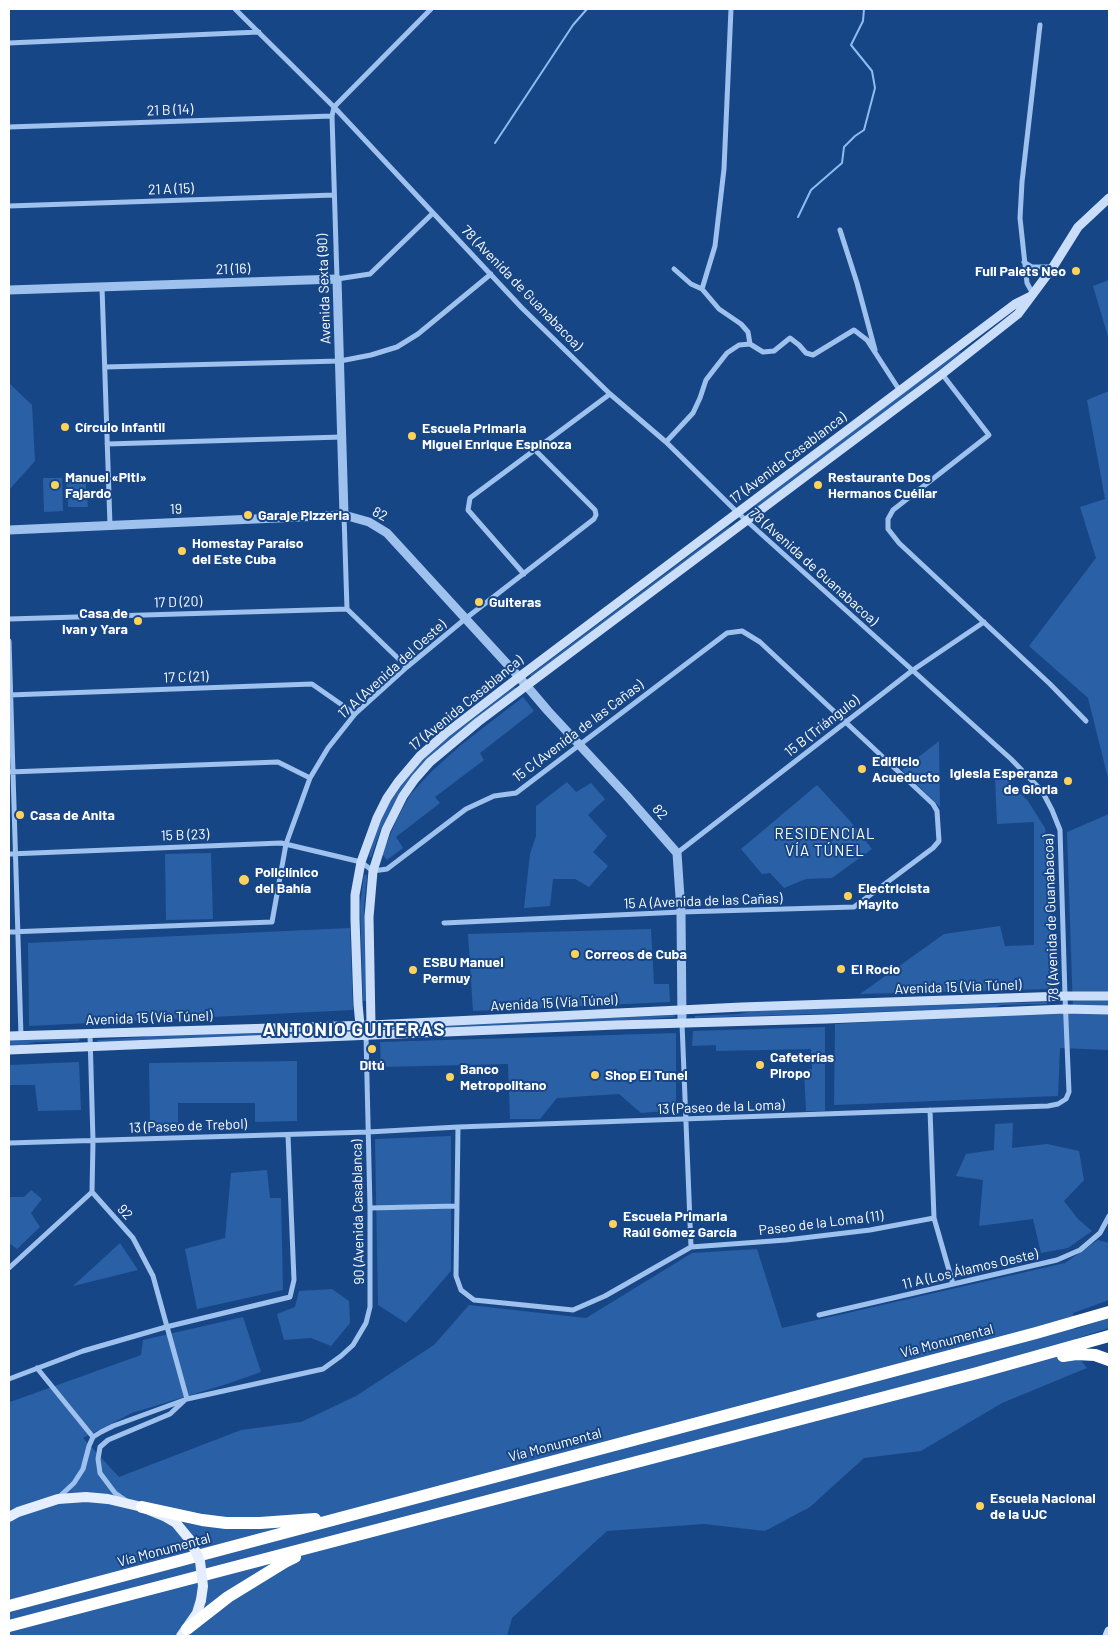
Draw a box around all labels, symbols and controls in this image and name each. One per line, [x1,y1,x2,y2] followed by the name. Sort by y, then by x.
[146,101,194,119] street label: 21 B (14)
[148,180,194,198] street label: 21 A (15)
[458,222,586,354] street label: 78 (Avenida de Guanabacoa)
[314,234,334,344] street label: Avenida Sexta (90)
[216,260,250,278] street label: 21 (16)
[975,263,1066,279] place label: Full Palets Neo
[1070,265,1082,277] marker: Full Palets Neo
[726,409,850,507] street label: 17 (Avenida Casablanca)
[75,419,165,435] place label: Círculo Infantil
[422,420,572,452] place label: Escuela Primaria Miguel Enrique Espinoza
[59,421,71,433] marker: Círculo Infantil
[406,430,418,442] marker: Escuela Primaria Miguel Enrique Espinoza
[65,469,147,502] place label: Manuel «Piti» Fajardo
[828,469,937,502] place label: Restaurante Dos Hermanos Cuéllar
[49,479,61,491] marker: Manuel «Piti» Fajardo
[812,479,824,491] marker: Restaurante Dos Hermanos Cuéllar
[170,500,182,518] street label: 19
[370,503,390,525] street label: 82
[746,505,882,629] street label: 78 (Avenida de Guanabacoa)
[258,507,349,523] place label: Garaje Pizzeria
[242,509,254,521] marker: Garaje Pizzeria
[192,535,304,568] place label: Homestay Paraíso del Este Cuba
[176,545,188,557] marker: Homestay Paraíso del Este Cuba
[153,593,203,611] street label: 17 D (20)
[489,594,541,610] place label: Guiteras
[473,596,485,608] marker: Guiteras
[62,605,128,638] place label: Casa de Ivan y Yara
[132,615,144,627] marker: Casa de Ivan y Yara
[334,616,450,722] street label: 17 A (Avenida del Oeste)
[406,652,526,754] street label: 17 (Avenida Casablanca)
[163,668,209,686] street label: 17 C (21)
[509,676,647,786] street label: 15 C (Avenida de las Cañas)
[781,692,863,760] street label: 15 B (Triángulo)
[872,753,940,786] place label: Edificio Acueducto
[856,763,868,775] marker: Edificio Acueducto
[950,765,1058,798] place label: Iglesia Esperanza de Gloria
[1062,775,1074,787] marker: Iglesia Esperanza de Gloria
[649,801,671,823] street label: 82
[30,807,115,823] place label: Casa de Anita
[14,809,26,821] marker: Casa de Anita
[773,825,877,860] district label: RESIDENCIAL VÍA TÚNEL
[161,826,209,844] street label: 15 B (23)
[1040,834,1062,1002] street label: 78 (Avenida de Guanabacoa)
[255,864,318,896] place label: Policlínico del Bahía
[237,873,251,887] marker: Policlínico del Bahía
[858,880,930,912] place label: Electricista Mayito
[623,890,783,912] street label: 15 A (Avenida de las Cañas)
[842,890,854,902] marker: Electricista Mayito
[585,946,687,962] place label: Correos de Cuba
[569,948,581,960] marker: Correos de Cuba
[423,954,504,986] place label: ESBU Manuel Permuy
[851,961,900,977] place label: El Rocío
[835,963,847,975] marker: El Rocío
[407,964,419,976] marker: ESBU Manuel Permuy
[894,976,1022,998] street label: Avenida 15 (Vía Túnel)
[490,991,618,1015] street label: Avenida 15 (Vía Túnel)
[85,1007,213,1029] street label: Avenida 15 (Vía Túnel)
[261,1019,447,1041] district label: ANTONIO GUITERAS
[366,1043,378,1055] marker: Ditú
[770,1049,834,1082] place label: Cafeterías Piropo
[359,1057,385,1073] place label: Ditú
[754,1059,766,1071] marker: Cafeterías Piropo
[460,1061,547,1094] place label: Banco Metropolitano
[605,1067,688,1083] place label: Shop El Tunel
[589,1069,601,1081] marker: Shop El Tunel
[444,1071,456,1083] marker: Banco Metropolitano
[657,1096,785,1118] street label: 13 (Paseo de la Loma)
[129,1116,247,1136] street label: 13 (Paseo de Trebol)
[348,1139,368,1285] street label: 90 (Avenida Casablanca)
[114,1201,136,1223] street label: 92
[758,1207,884,1239] street label: Paseo de la Loma (11)
[623,1208,737,1240] place label: Escuela Primaria Raúl Gómez García
[607,1218,619,1230] marker: Escuela Primaria Raúl Gómez García
[900,1245,1040,1293] street label: 11 A (Los Álamos Oeste)
[899,1320,995,1362] street label: Vía Monumental
[507,1424,603,1466] street label: Vía Monumental
[990,1490,1096,1522] place label: Escuela Nacional de la UJC
[974,1500,986,1512] marker: Escuela Nacional de la UJC
[116,1529,212,1571] street label: Vía Monumental

